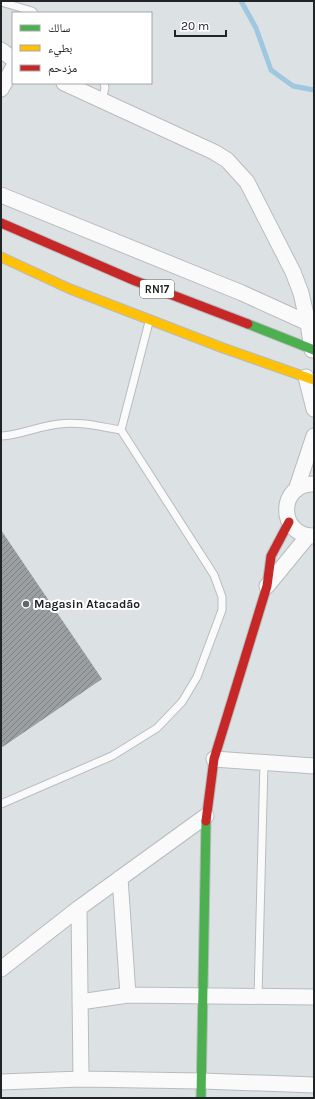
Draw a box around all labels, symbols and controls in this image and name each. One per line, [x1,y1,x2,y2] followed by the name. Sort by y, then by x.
[12,12,152,84] legend
[175,12,226,38] scale bar
[181,19,209,33] text: 20 m
[48,21,70,35] text: سالك
[48,41,72,58] text: بطيء
[48,61,77,76] text: مزدحم
[140,280,174,298] road number: RN17
[34,597,140,611] place label: Magasin Atacadão
[21,599,31,609] marker: Magasin Atacadão

